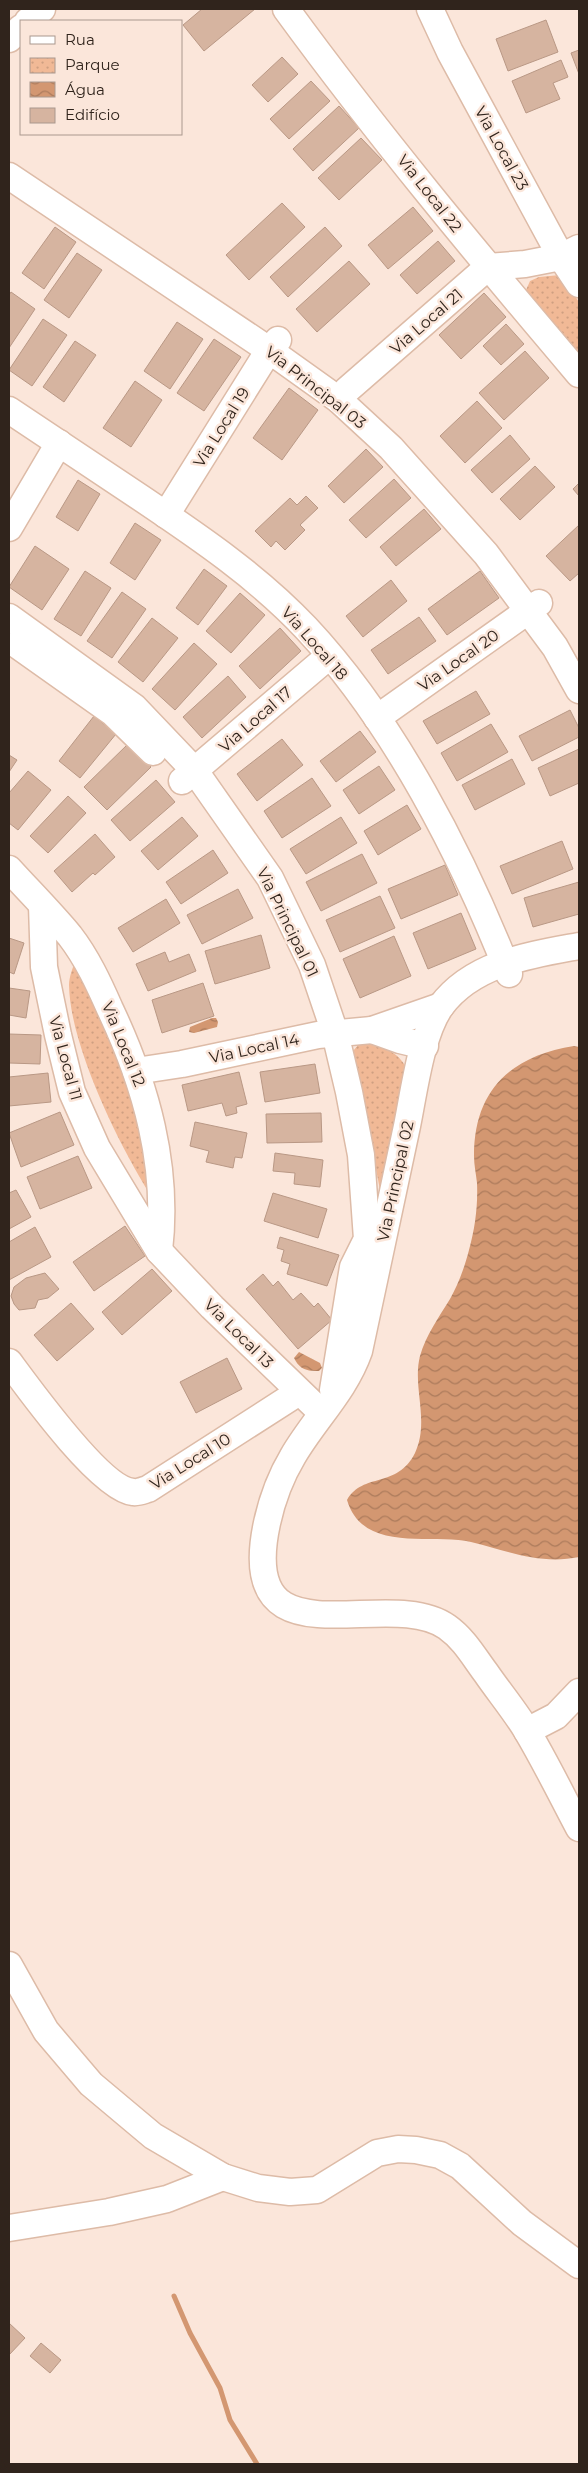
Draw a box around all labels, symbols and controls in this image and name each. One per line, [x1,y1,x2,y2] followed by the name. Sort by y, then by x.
[20,20,182,135] legend
[65,30,95,49] text: Rua
[65,55,120,74] text: Parque
[65,80,105,99] text: Água
[471,103,532,194] street label: Via Local 23
[65,105,120,124] text: Edifício
[393,151,466,236] street label: Via Local 22
[386,285,467,358] street label: Via Local 21
[261,342,370,433] street label: Via Principal 03
[189,384,253,471] street label: Via Local 19
[278,603,352,684] street label: Via Local 18
[414,625,503,695] street label: Via Local 20
[215,683,296,756] street label: Via Local 17
[253,864,322,980] street label: Via Principal 01
[98,999,149,1089] street label: Via Local 12
[45,1014,86,1102] street label: Via Local 11
[207,1030,301,1067] street label: Via Local 14
[373,1119,418,1243] street label: Via Principal 02
[200,1295,277,1372] street label: Via Local 13
[146,1429,234,1494] street label: Via Local 10

